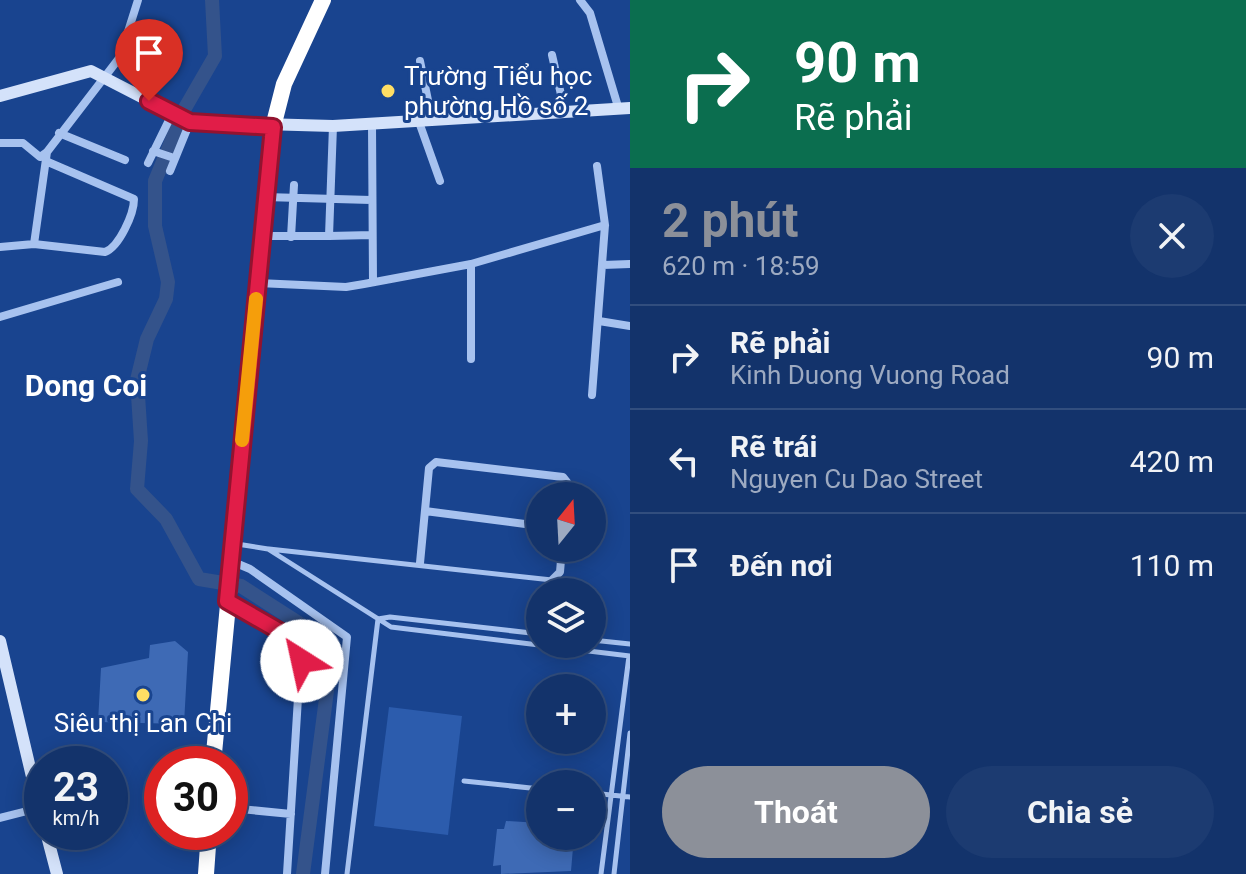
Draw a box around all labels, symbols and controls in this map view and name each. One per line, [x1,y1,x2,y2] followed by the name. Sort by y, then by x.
[115,19,183,101] pin
[794,30,921,96] text: 90 m
[127,31,171,75] icon: arrive
[662,32,766,136] icon: right
[404,61,592,121] place label: Trường Tiểu học phường Hồ số 2
[379,82,397,100] marker: Trường Tiểu học phường Hồ số 2
[794,97,913,139] text: Rẽ phải
[662,192,798,249] text: 2 phút
[1130,194,1214,278] button: close
[662,251,820,281] text: 620 m · 18:59
[730,325,831,360] text: Rẽ phải
[662,335,706,379] icon: right
[1147,340,1214,375] text: 90 m
[730,360,1010,390] text: Kinh Duong Vuong Road
[25,368,147,403] district label: Dong Coi
[730,429,818,464] text: Rẽ trái
[662,439,706,483] icon: left
[1130,444,1214,479] text: 420 m
[730,464,983,494] text: Nguyen Cu Dao Street
[526,482,606,562] north arrow
[526,482,606,850] map controls
[662,543,706,587] icon: arrive
[730,548,833,583] text: Đến nơi
[1130,548,1214,583] text: 110 m
[526,578,606,658] button: layers
[260,619,344,703] position arrow
[526,674,606,754] button: +
[134,686,152,704] marker: Siêu thị Lan Chi
[54,708,232,738] place label: Siêu thị Lan Chi
[144,746,248,850] speed limit sign: 30
[53,764,99,811] text: 23
[662,766,930,858] button: Thoát
[946,766,1214,858] button: Chia sẻ
[526,770,606,850] button: −
[53,806,99,830] text: km/h

